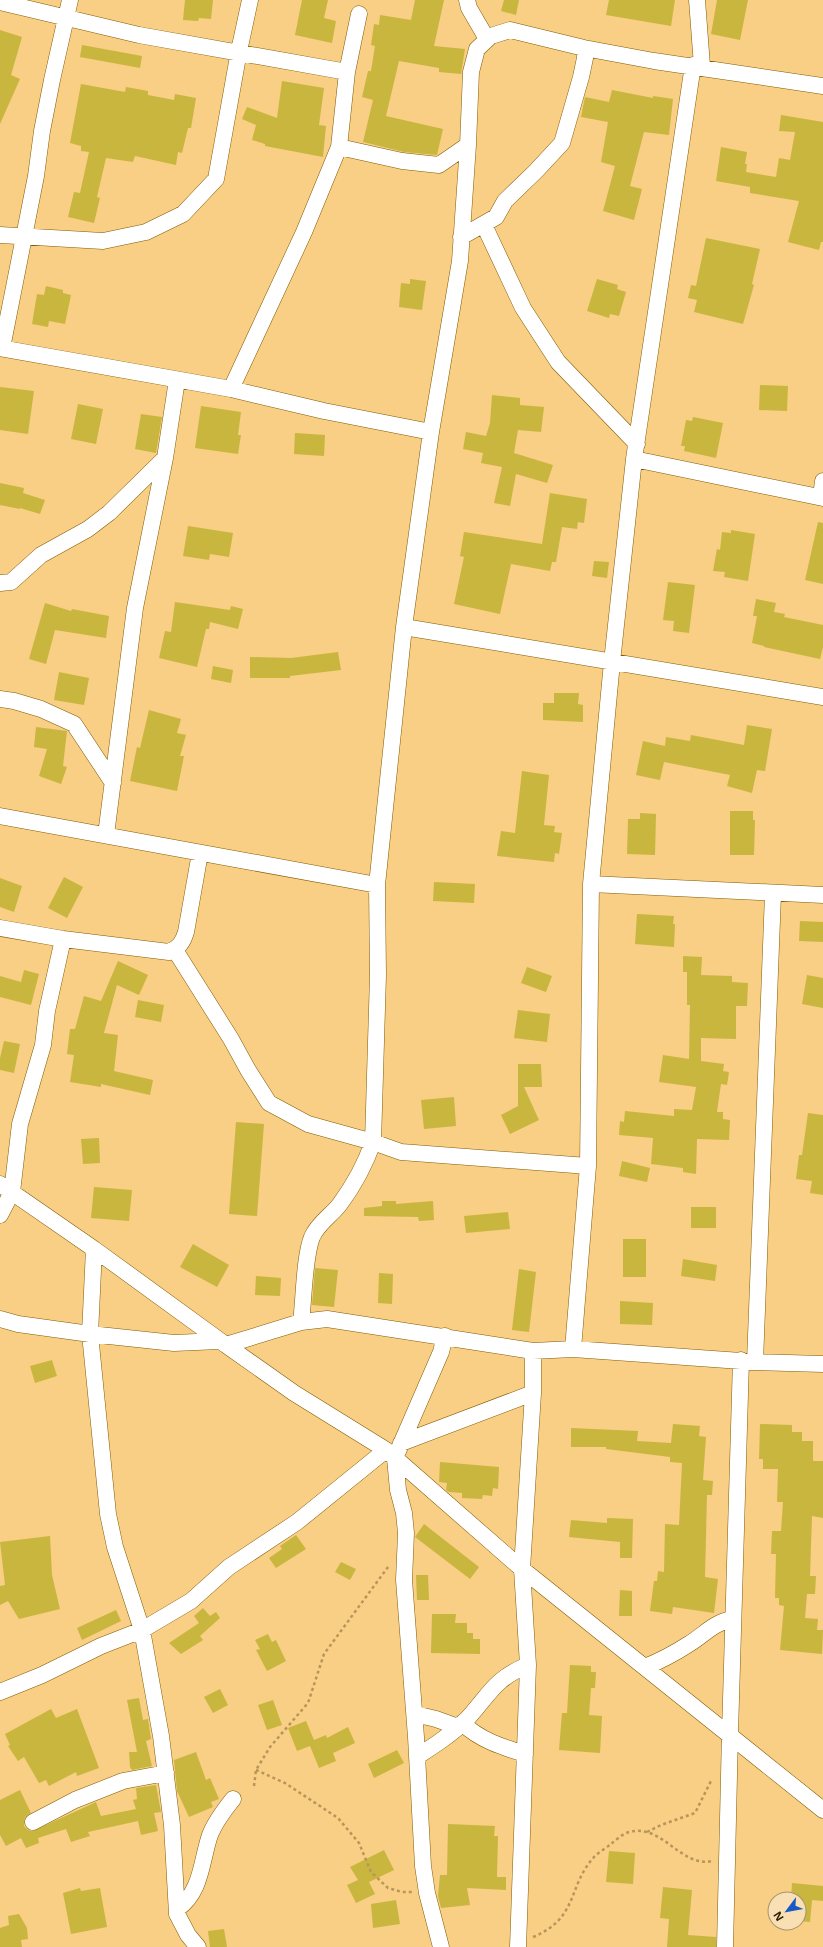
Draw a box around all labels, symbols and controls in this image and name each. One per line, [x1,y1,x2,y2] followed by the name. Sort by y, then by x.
[767,1891,807,1931] north arrow
[769,1909,787,1924] text: N

